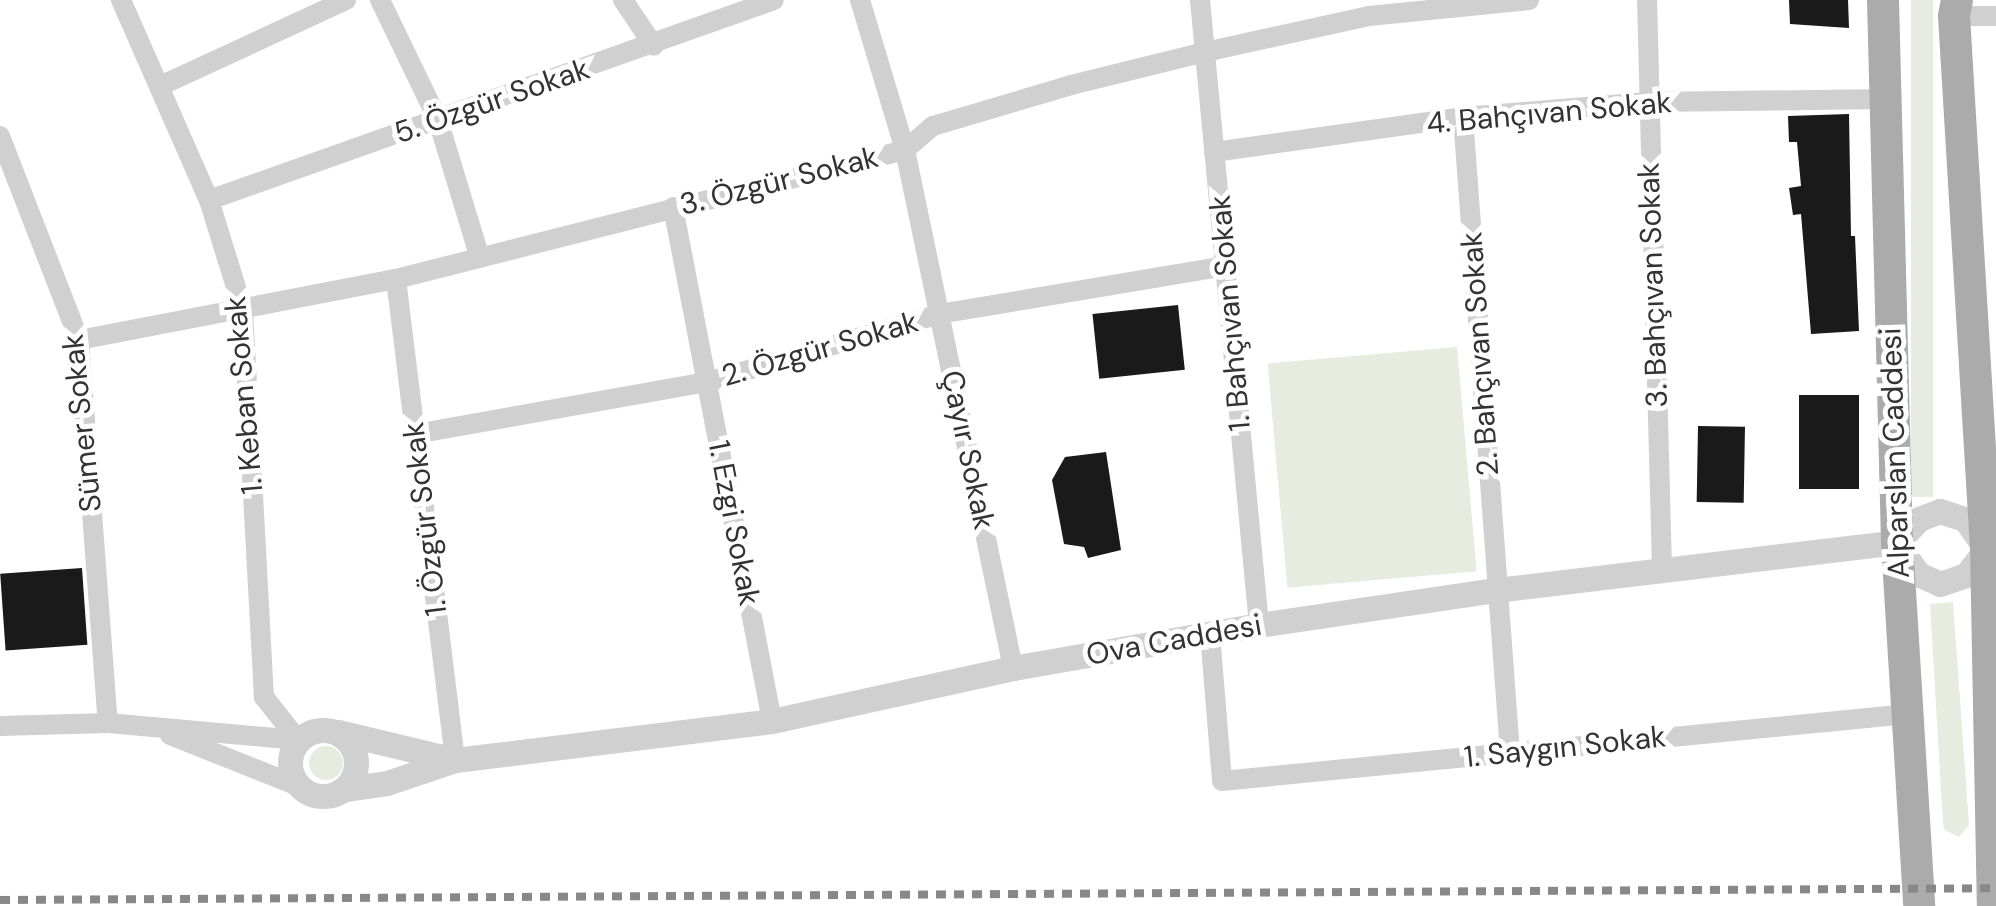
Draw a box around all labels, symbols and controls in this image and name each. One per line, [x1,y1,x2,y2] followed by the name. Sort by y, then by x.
[390,51,594,151] street label: 5. Özgür Sokak
[1425,84,1673,142] street label: 4. Bahçıvan Sokak
[676,139,882,223] street label: 3. Özgür Sokak
[1631,162,1675,408] street label: 3. Bahçıvan Sokak
[1202,193,1258,433] street label: 1. Bahçıvan Sokak
[1454,231,1506,477] street label: 2. Bahçıvan Sokak
[217,294,271,496] street label: 1. Keban Sokak
[718,304,922,394] street label: 2. Özgür Sokak
[1873,327,1917,579] street label: Alparslan Caddesi
[55,332,109,514] street label: Sümer Sokak
[934,367,1002,533] street label: Çayır Sokak
[395,420,455,618] street label: 1. Özgür Sokak
[700,437,768,609] street label: 1. Ezgi Sokak
[1084,607,1264,673] street label: Ova Caddesi
[1462,719,1668,775] street label: 1. Saygın Sokak

